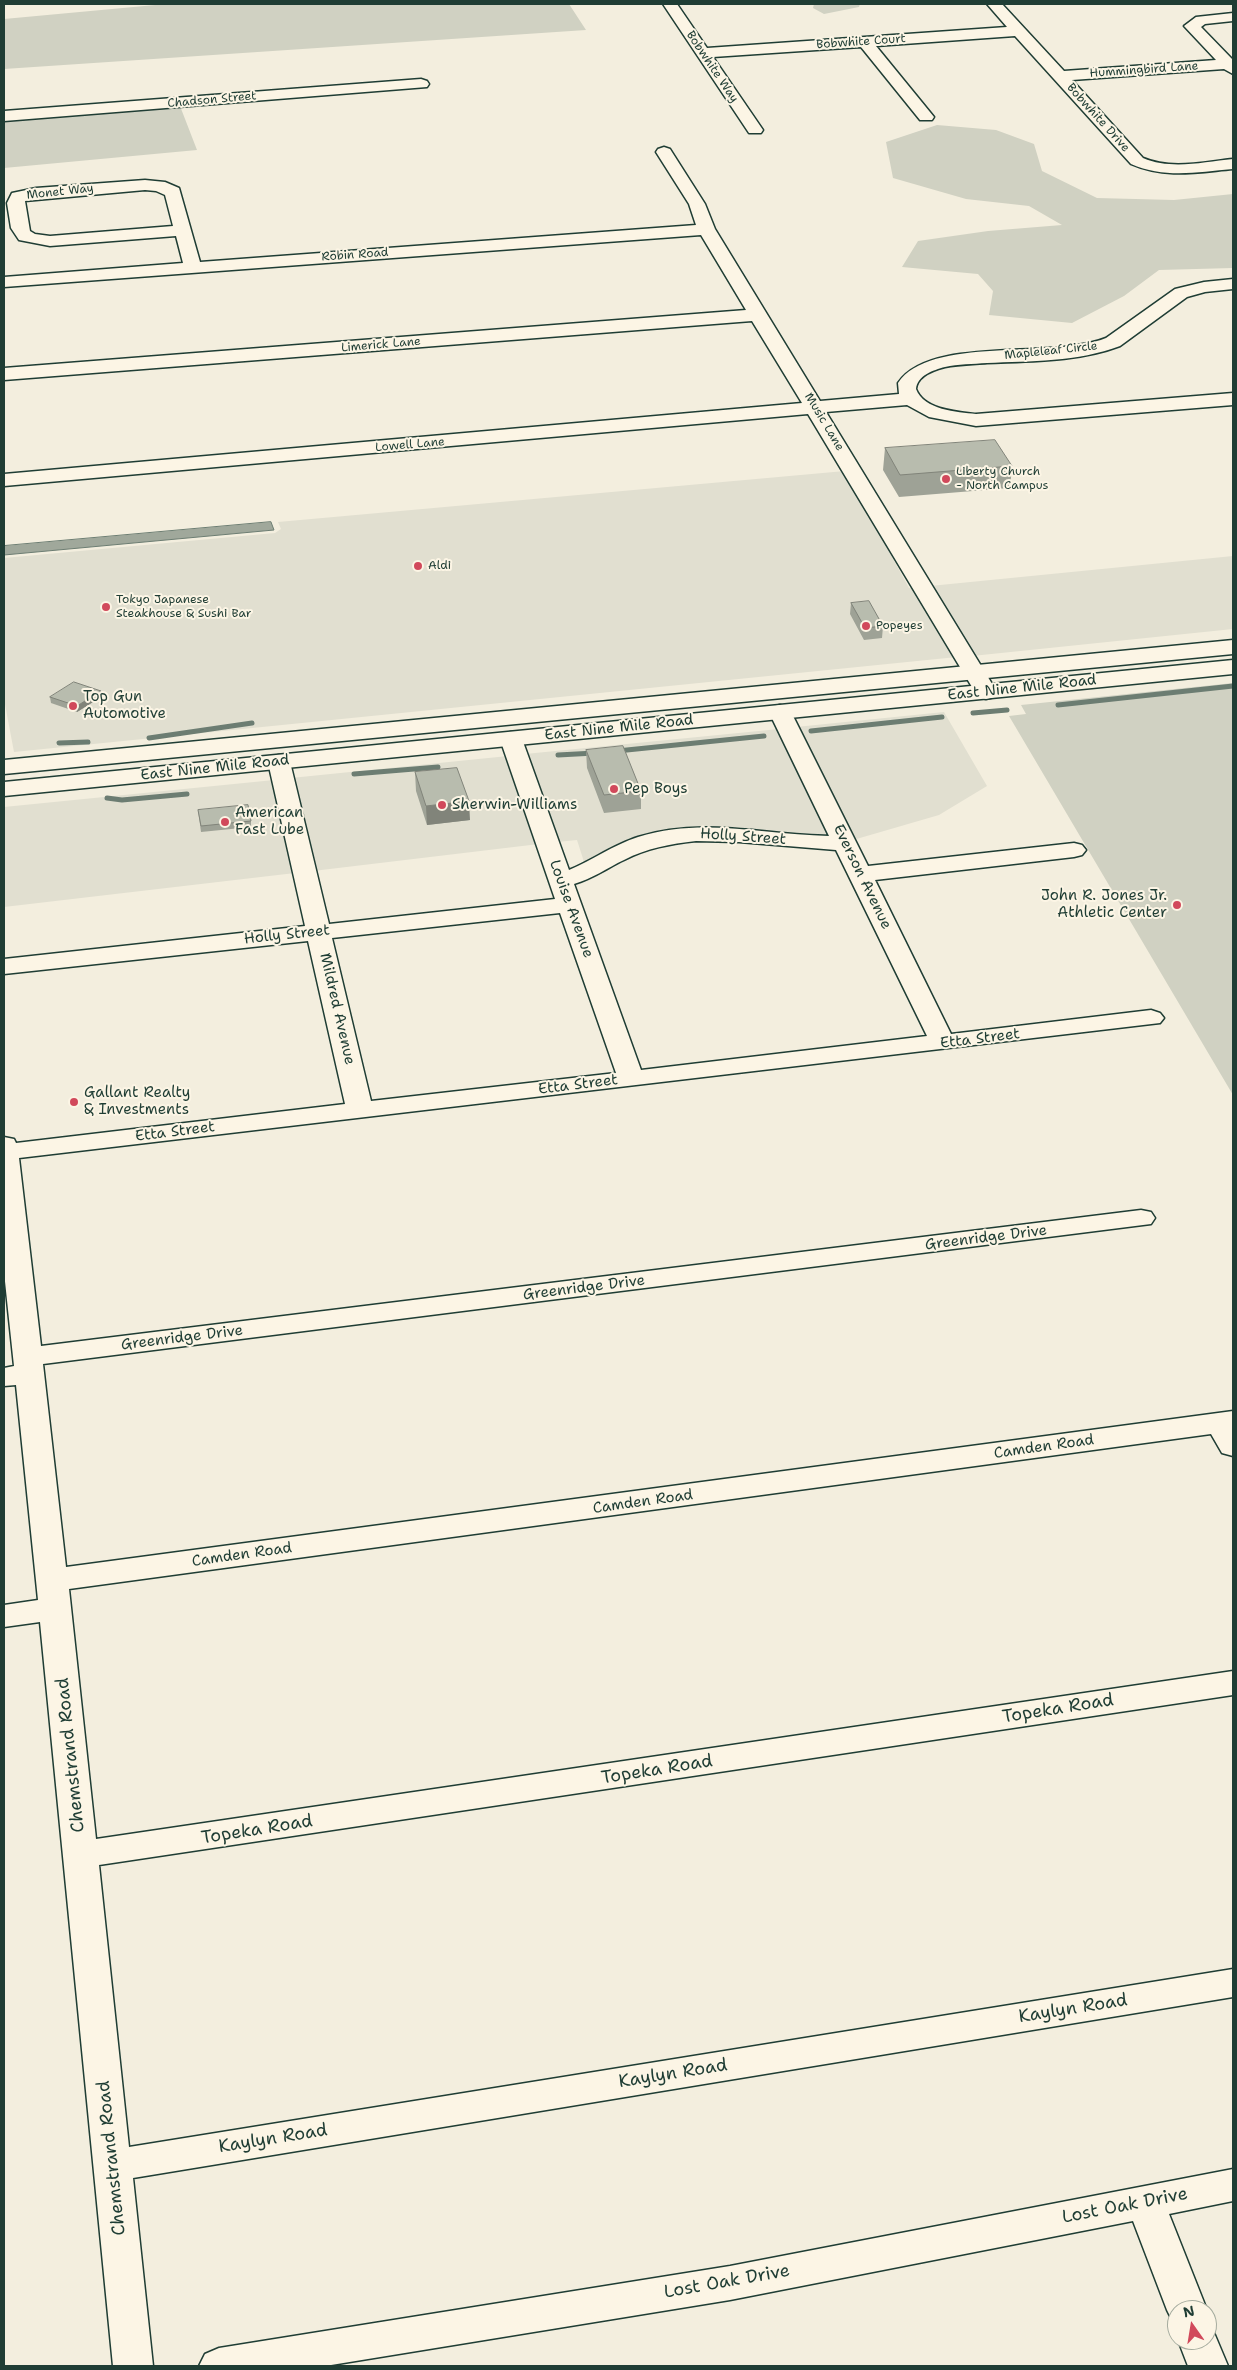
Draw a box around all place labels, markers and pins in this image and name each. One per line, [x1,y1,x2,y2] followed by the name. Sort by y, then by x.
[956,465,1048,493] place label: Liberty Church - North Campus
[940,473,952,485] marker: Liberty Church - North Campus
[428,559,451,573] place label: Aldi
[412,560,424,572] marker: Aldi
[116,593,251,621] place label: Tokyo Japanese Steakhouse & Sushi Bar
[100,601,112,613] marker: Tokyo Japanese Steakhouse & Sushi Bar
[876,619,923,633] place label: Popeyes
[860,620,872,632] marker: Popeyes
[83,688,166,723] place label: Top Gun Automotive
[67,700,79,712] marker: Top Gun Automotive
[624,780,688,798] place label: Pep Boys
[608,783,620,795] marker: Pep Boys
[452,796,577,814] place label: Sherwin-Williams
[436,799,448,811] marker: Sherwin-Williams
[235,804,304,839] place label: American Fast Lube
[219,816,231,828] marker: American Fast Lube
[1041,887,1167,922] place label: John R. Jones Jr. Athletic Center
[1171,899,1183,911] marker: John R. Jones Jr. Athletic Center
[84,1084,190,1119] place label: Gallant Realty & Investments
[68,1096,80,1108] marker: Gallant Realty & Investments

